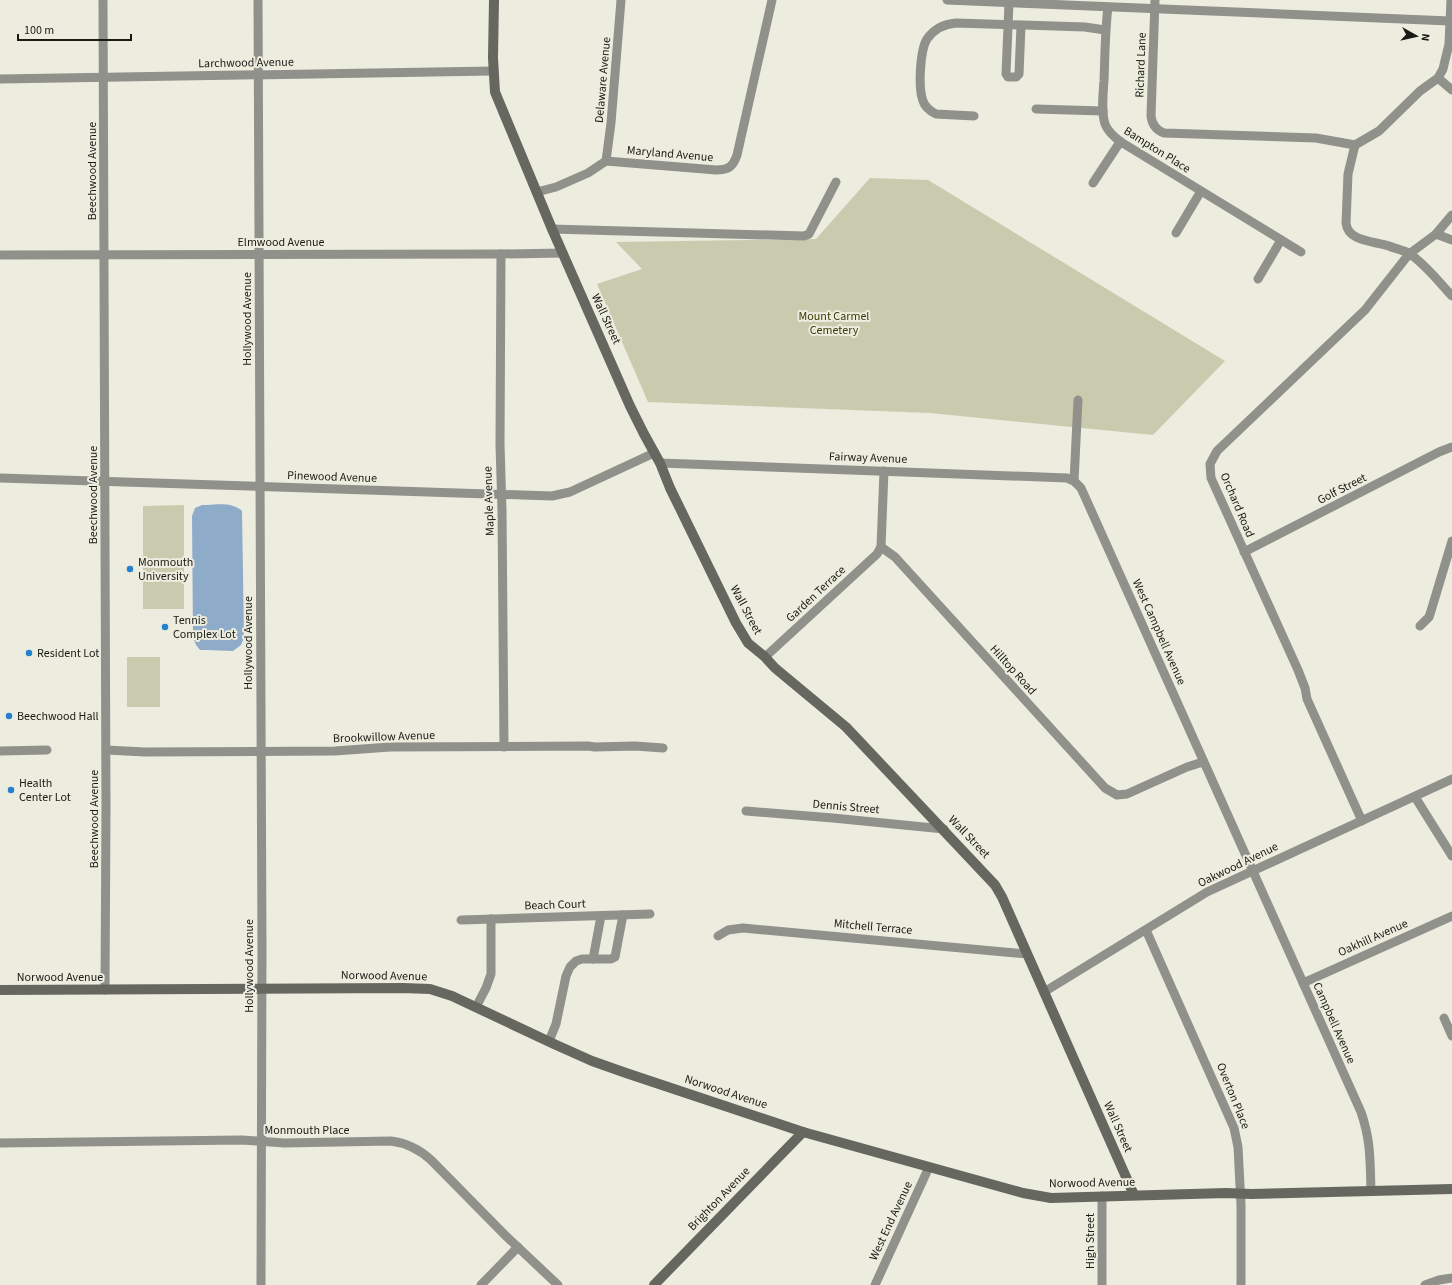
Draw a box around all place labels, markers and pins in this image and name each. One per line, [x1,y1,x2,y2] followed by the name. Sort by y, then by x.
[138,554,193,585] place label: Monmouth University
[125,564,135,574] marker: Monmouth University
[173,612,236,643] place label: Tennis Complex Lot
[160,622,170,632] marker: Tennis Complex Lot
[37,645,99,662] place label: Resident Lot
[24,648,34,658] marker: Resident Lot
[17,708,99,725] place label: Beechwood Hall
[4,711,14,721] marker: Beechwood Hall
[19,775,71,806] place label: Health Center Lot
[6,785,16,795] marker: Health Center Lot

